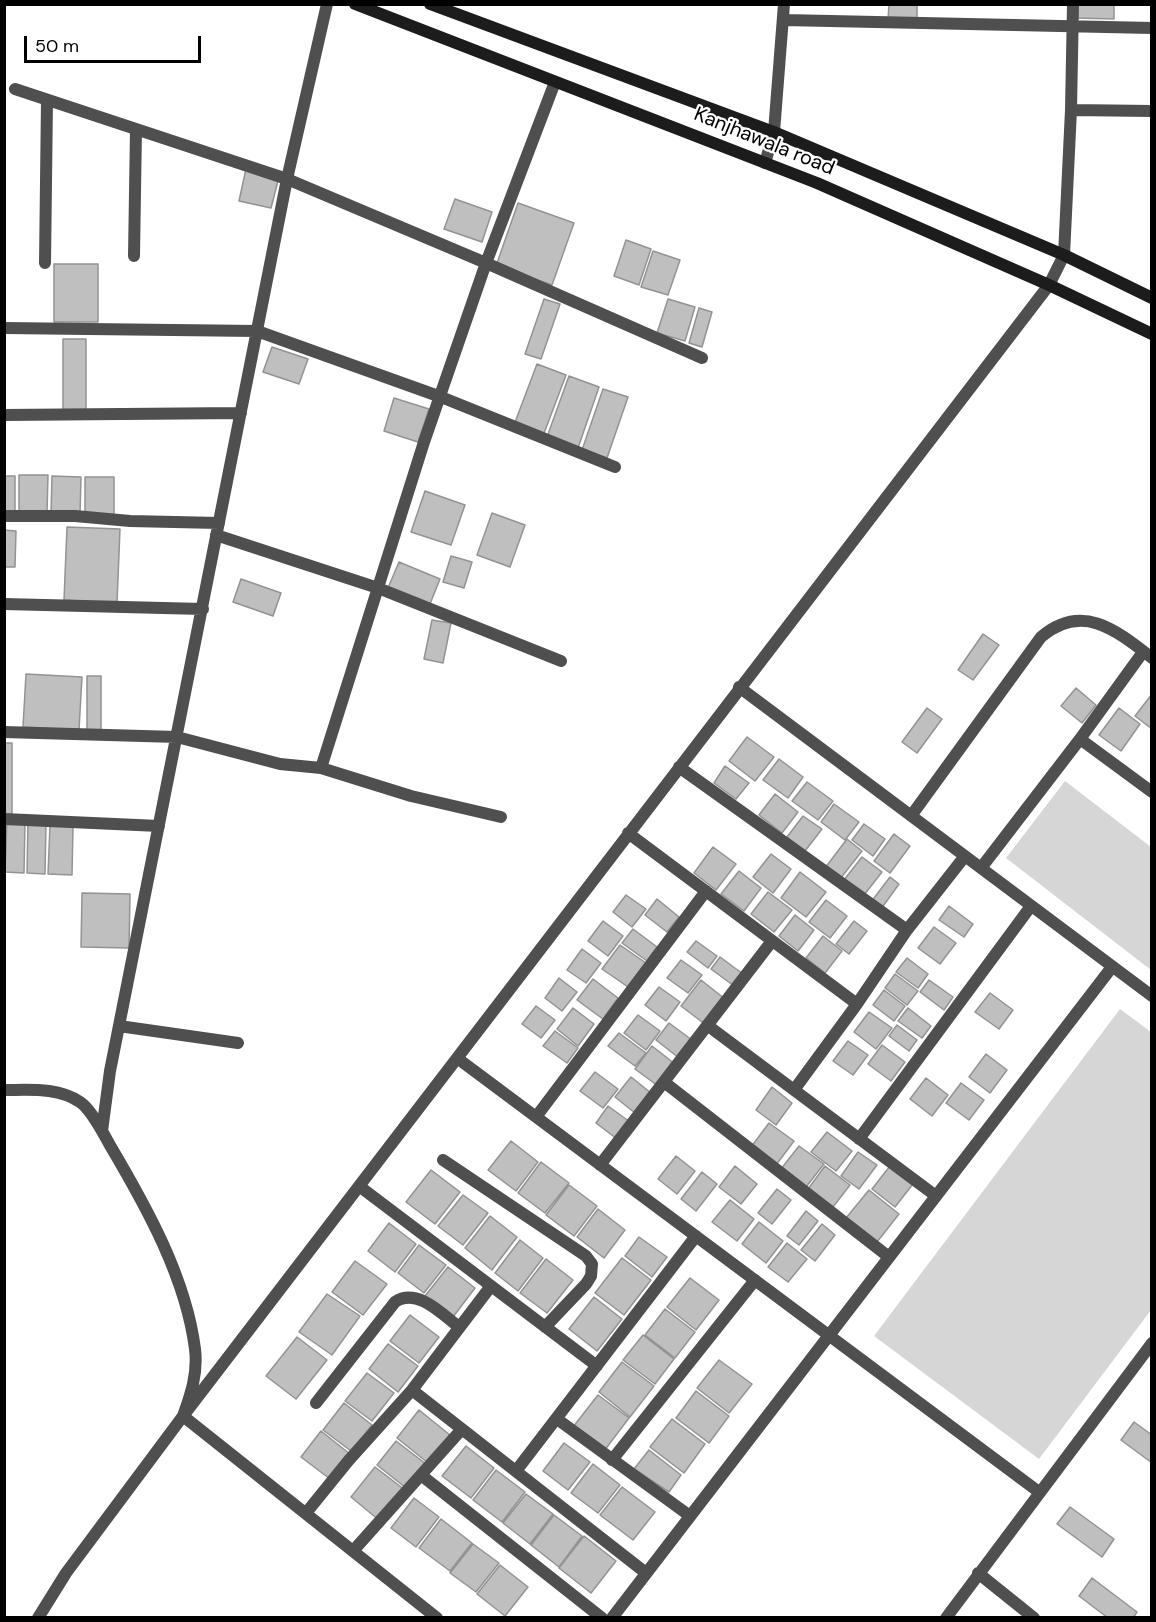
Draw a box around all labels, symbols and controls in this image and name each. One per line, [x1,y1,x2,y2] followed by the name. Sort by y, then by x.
[27,24,204,62] scale bar
[35,34,79,58] text: 50 m
[690,103,838,181] street label: Kanjhawala road

